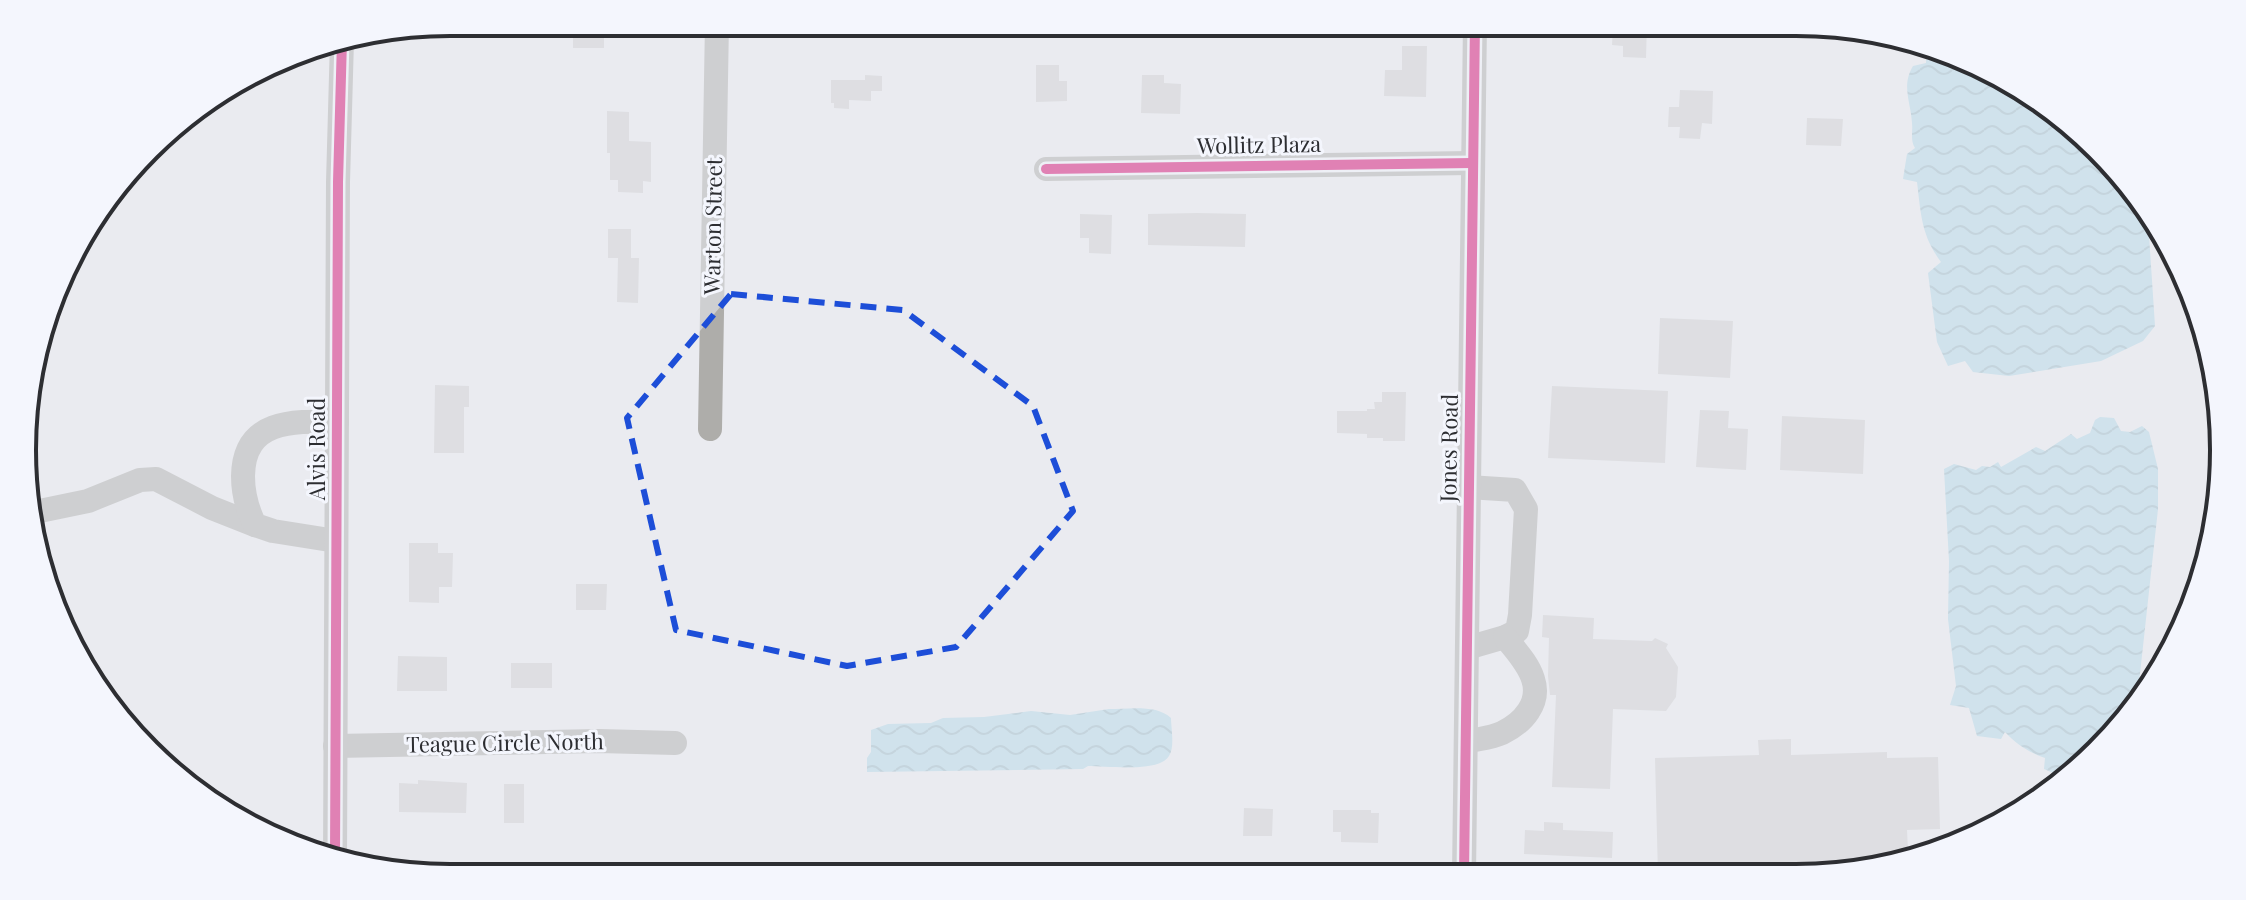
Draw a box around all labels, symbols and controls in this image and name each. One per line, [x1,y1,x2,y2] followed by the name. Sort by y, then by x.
[1196,128,1321,160] street label: Wollitz Plaza
[696,156,728,296] street label: Warton Street
[1432,393,1464,503] street label: Jones Road
[301,397,331,501] street label: Alvis Road
[406,725,604,759] street label: Teague Circle North

